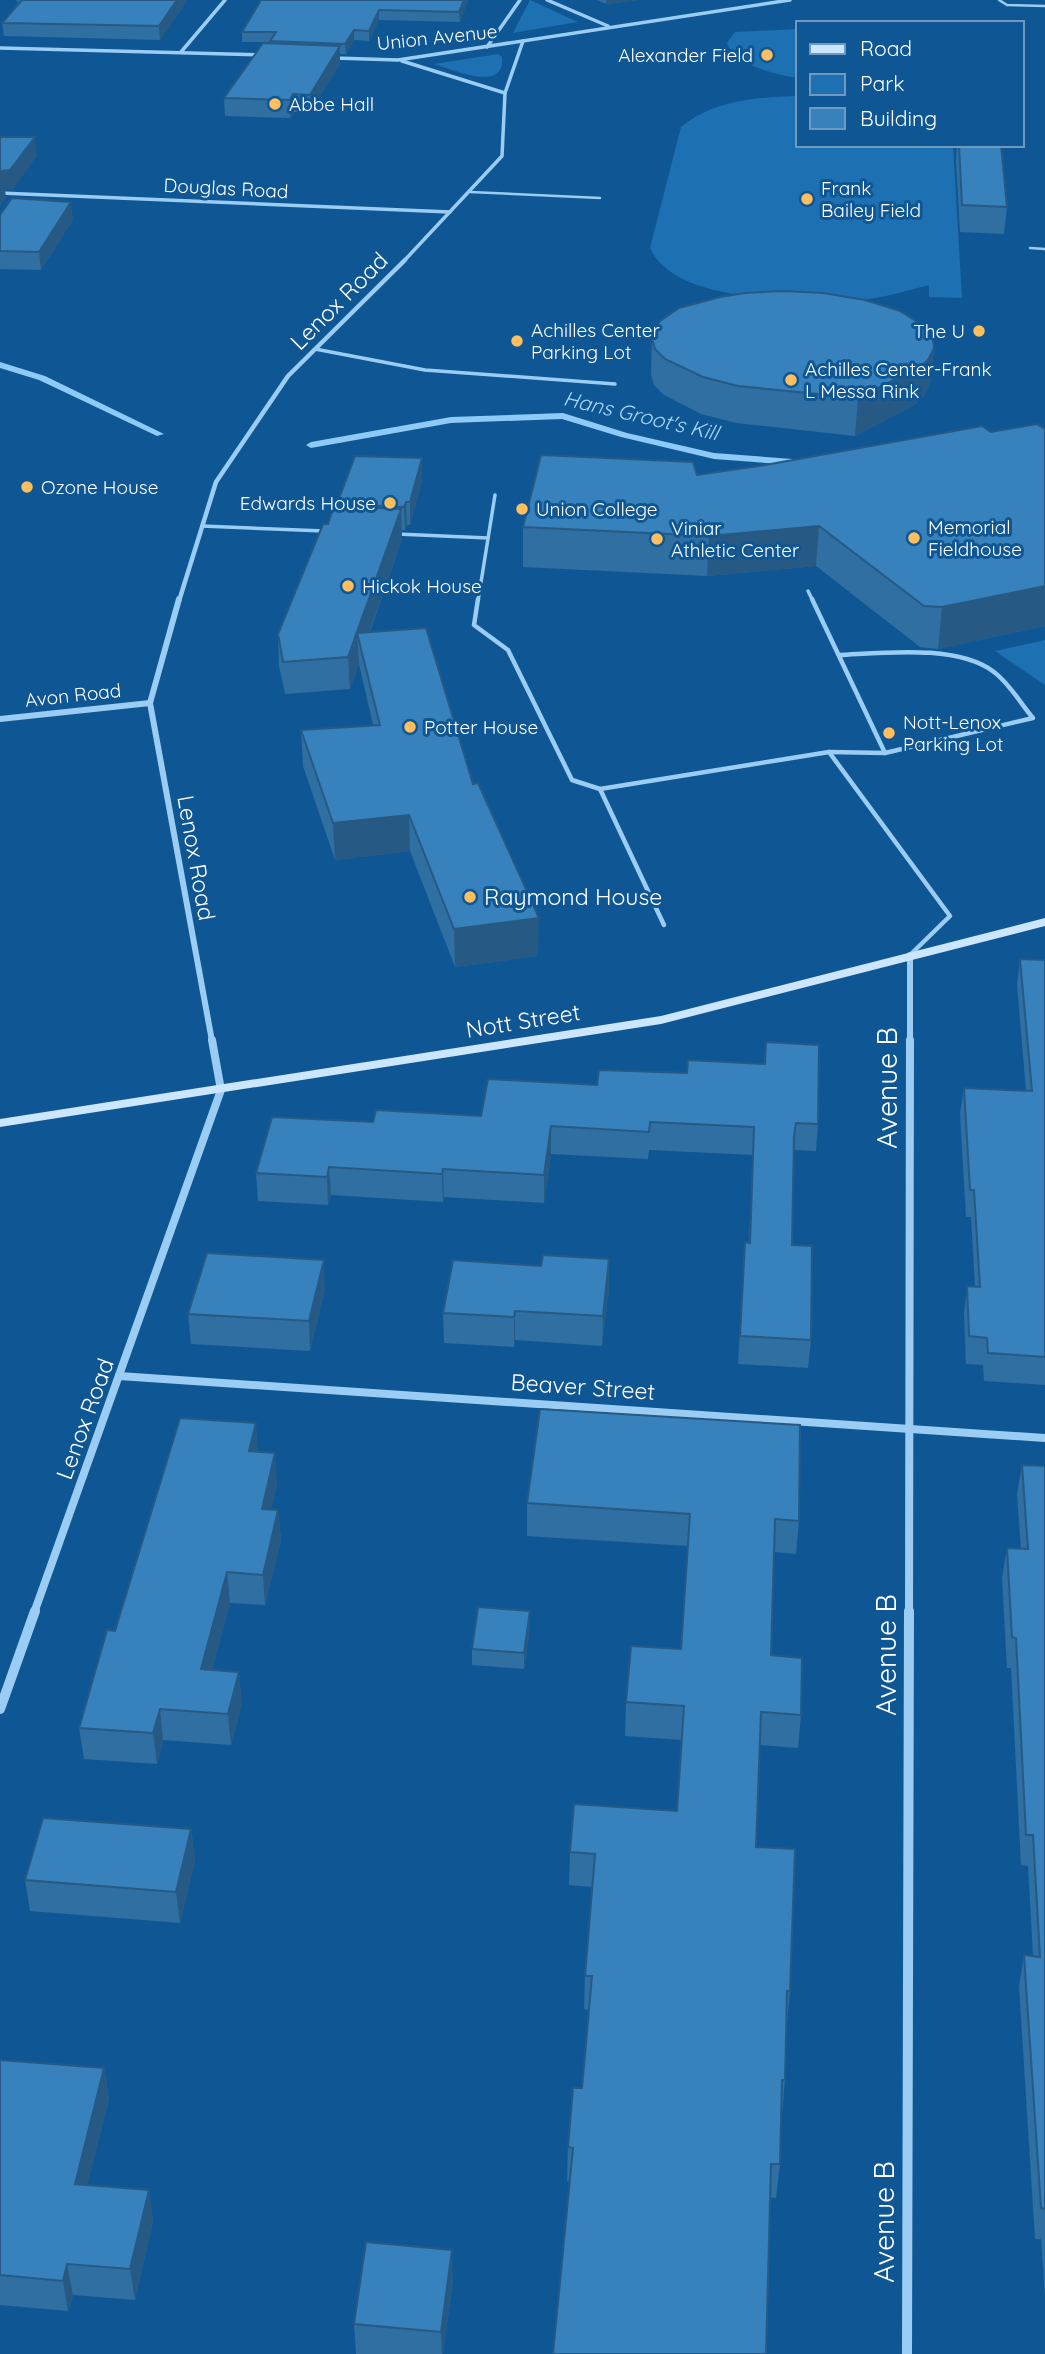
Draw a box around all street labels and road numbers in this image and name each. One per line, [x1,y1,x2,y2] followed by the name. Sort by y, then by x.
[375,19,499,55] street label: Union Avenue
[163,173,289,203] street label: Douglas Road
[284,246,394,356] street label: Lenox Road
[24,678,122,712] street label: Avon Road
[171,793,222,923] street label: Lenox Road
[464,997,582,1044] street label: Nott Street
[869,1027,904,1149] street label: Avenue B
[49,1354,120,1483] street label: Lenox Road
[510,1367,656,1406] street label: Beaver Street
[868,1594,903,1716] street label: Avenue B
[866,2161,901,2283] street label: Avenue B

